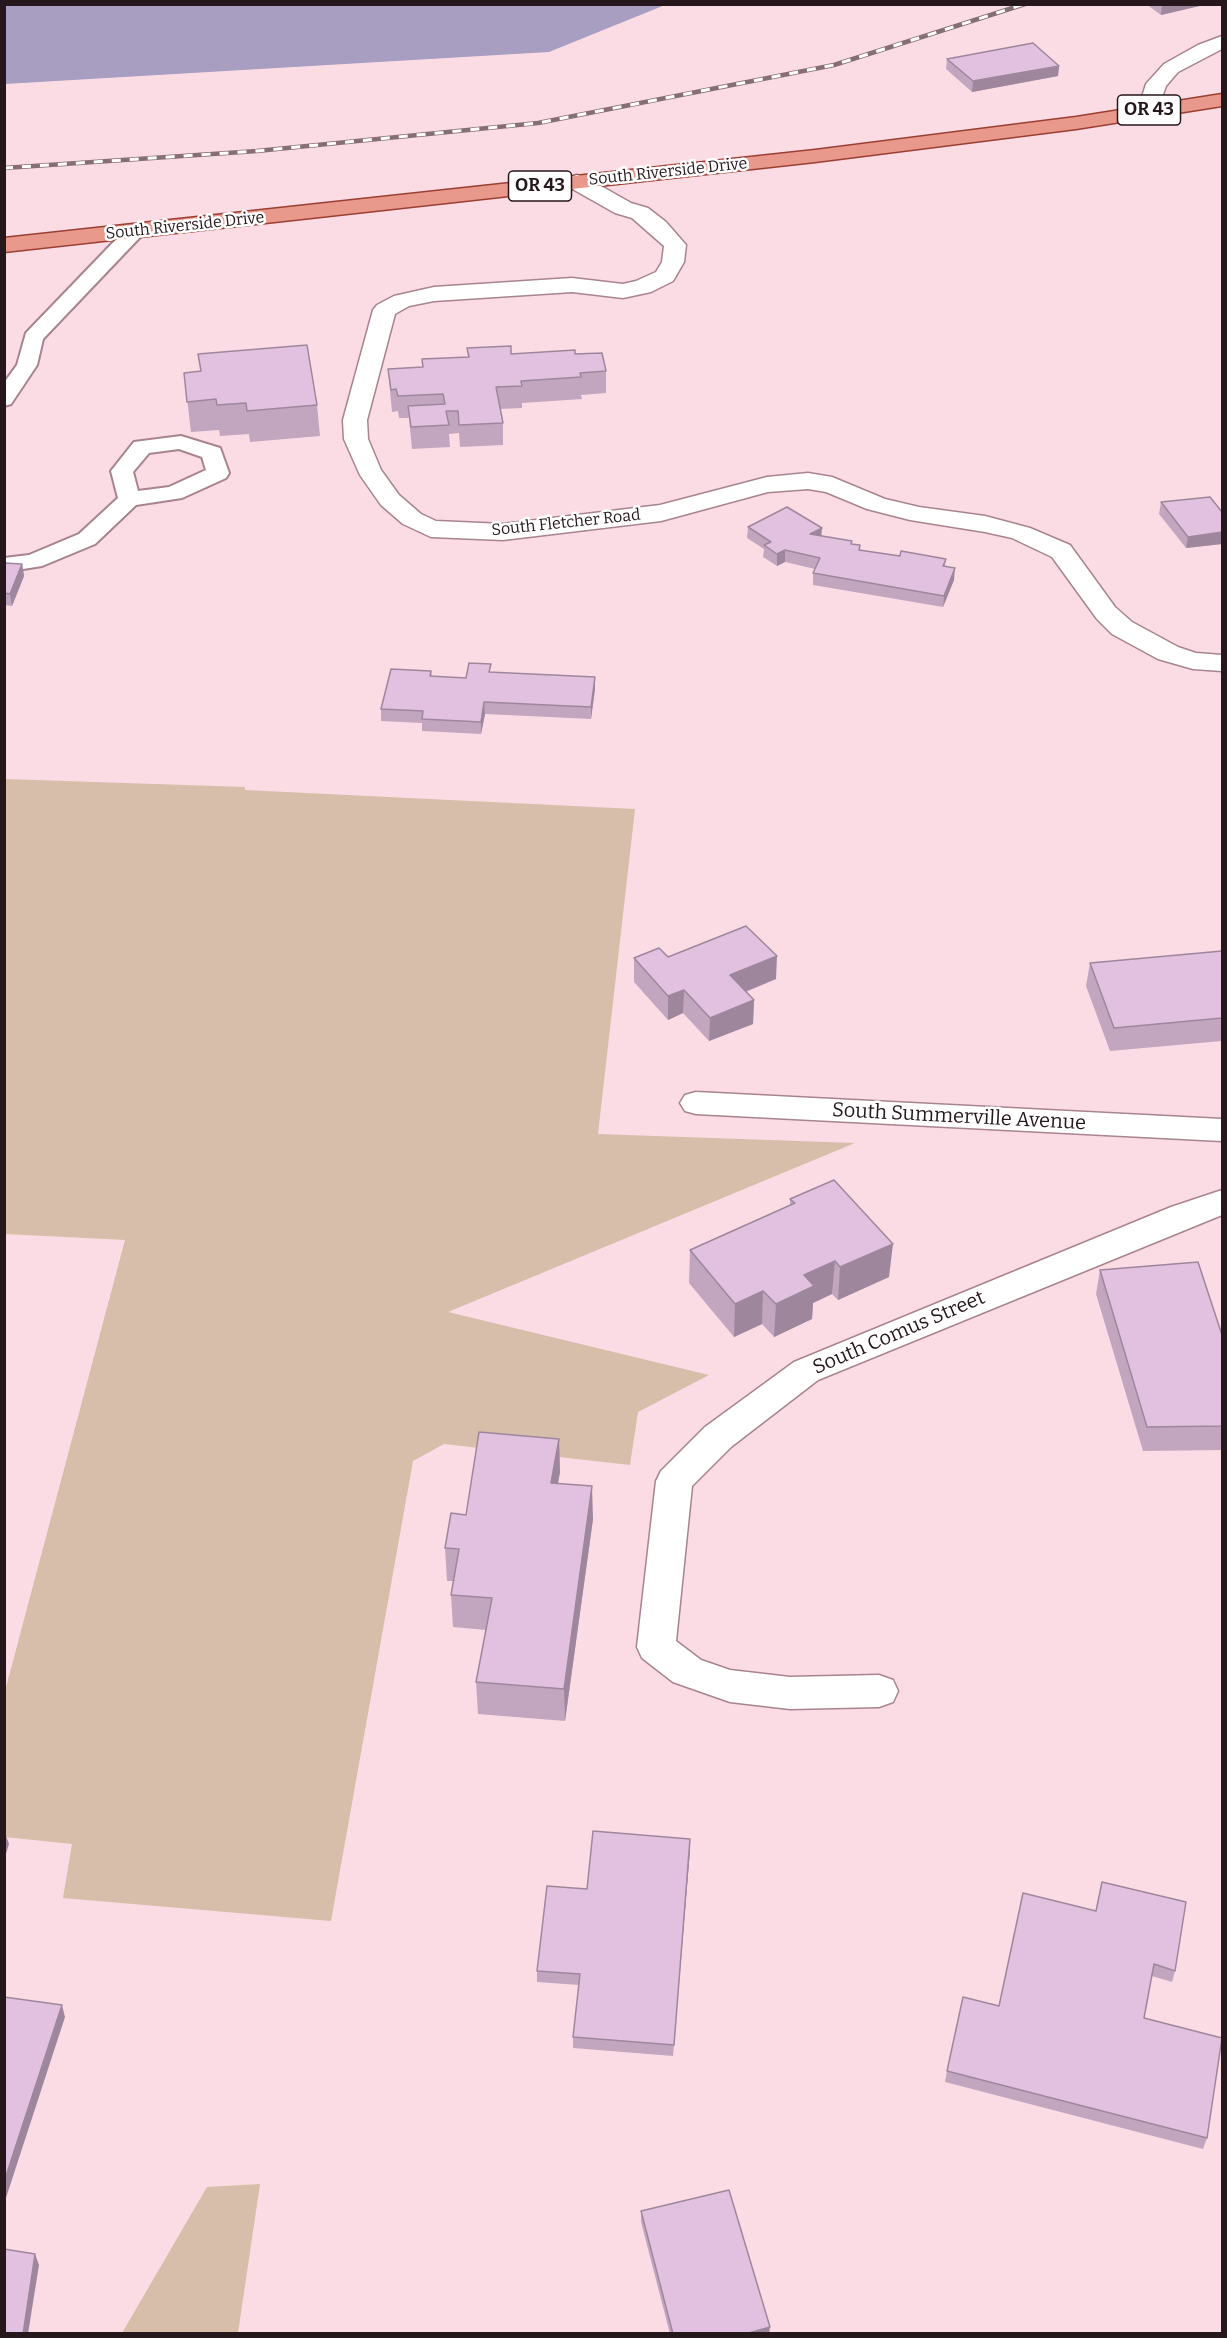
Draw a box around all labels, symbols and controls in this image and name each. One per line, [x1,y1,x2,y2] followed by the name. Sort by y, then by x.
[1118,95,1180,125] road number: OR 43
[588,154,748,190] street label: South Riverside Drive
[508,171,572,201] road number: OR 43
[105,208,265,244] street label: South Riverside Drive
[491,506,641,540] street label: South Fletcher Road
[831,1098,1087,1136] street label: South Summerville Avenue
[809,1286,989,1380] street label: South Comus Street

